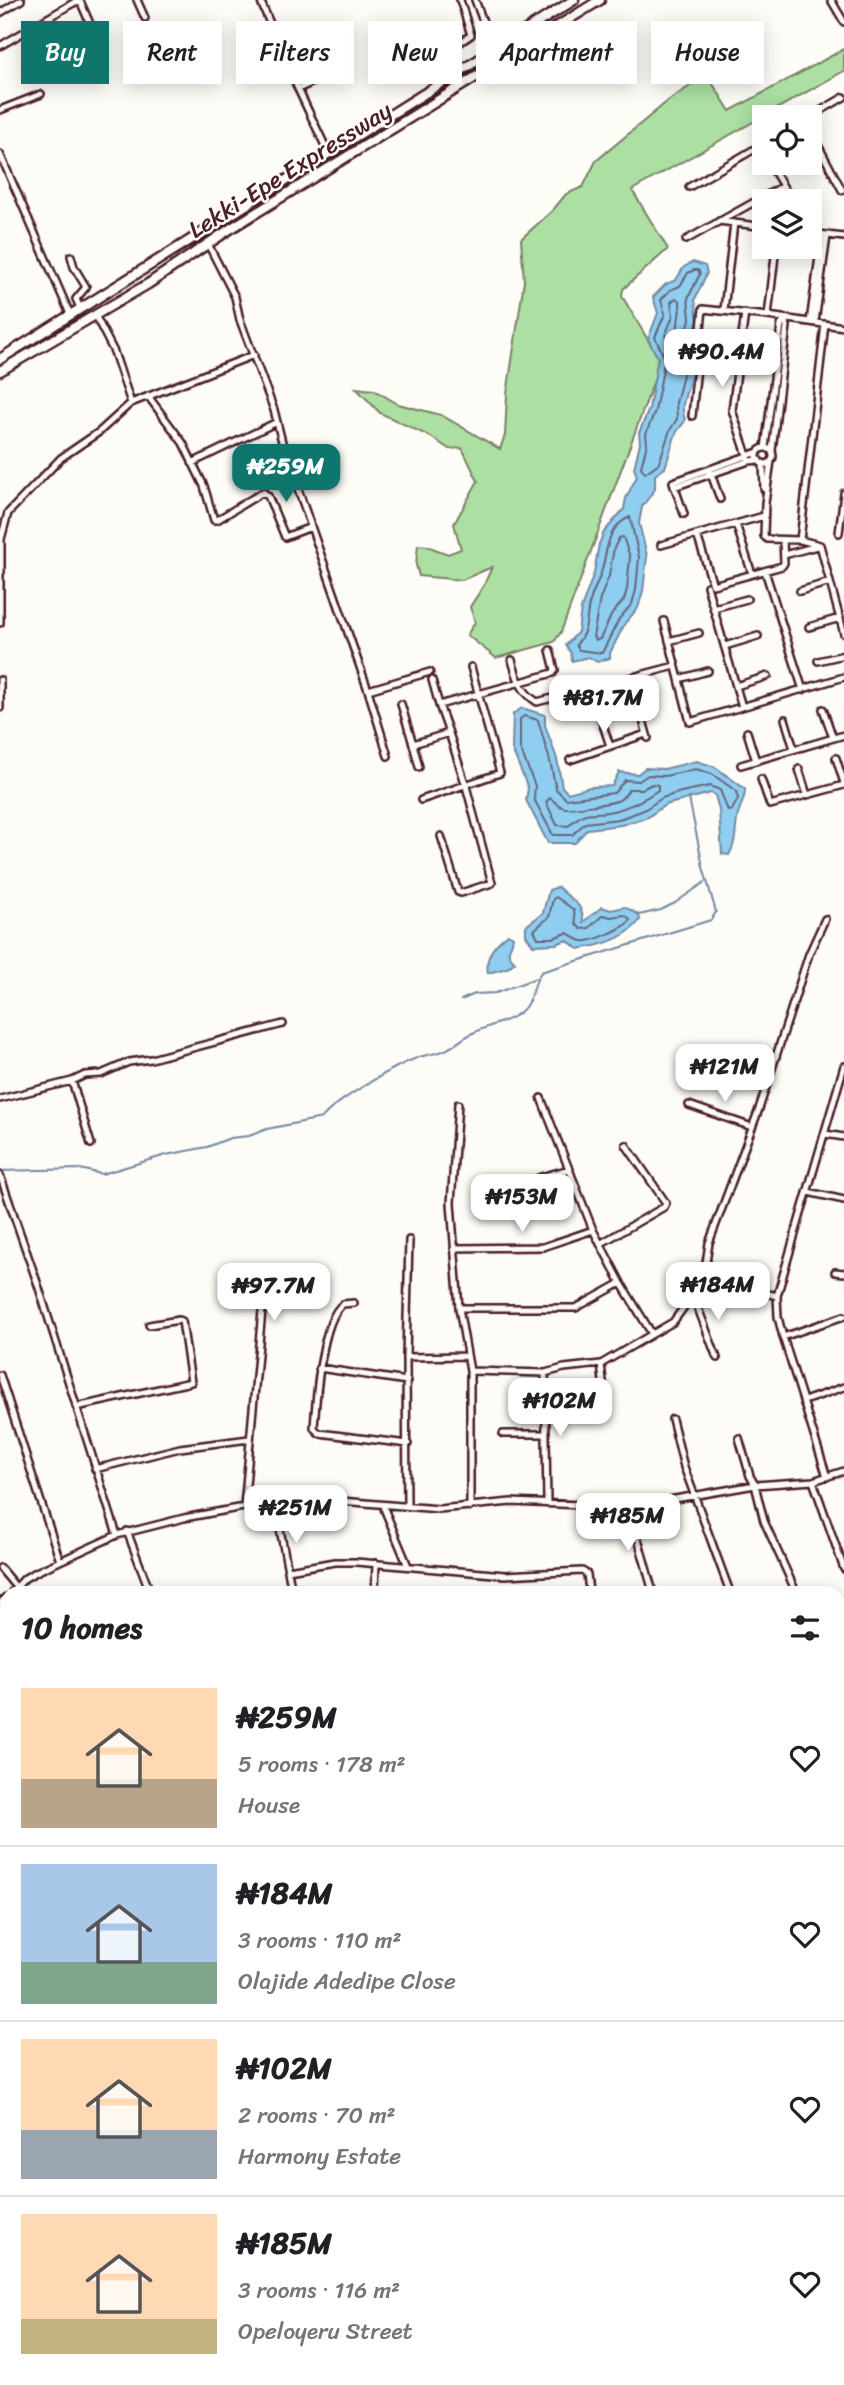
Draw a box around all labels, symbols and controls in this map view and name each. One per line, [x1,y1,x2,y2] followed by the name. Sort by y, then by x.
[21,21,109,84] chip: Buy
[123,21,222,84] chip: Rent
[236,21,354,84] chip: Filters
[368,21,462,84] chip: New
[476,21,637,84] chip: Apartment
[651,21,764,84] chip: House
[180,90,401,250] street label: Lekki-Epe Expressway
[752,105,822,259] map controls
[752,105,822,175] button: locate
[752,189,822,259] button: layers
[665,330,779,389] pin: ₦90.4M
[680,331,764,372] text: ₦90.4M
[237,444,335,504] pin: ₦259M
[248,446,324,487] text: ₦259M
[547,676,661,735] pin: ₦81.7M
[565,677,643,718] text: ₦81.7M
[676,1044,774,1104] pin: ₦121M
[691,1046,759,1087] text: ₦121M
[473,1174,571,1234] pin: ₦153M
[487,1176,557,1217] text: ₦153M
[669,1262,767,1322] pin: ₦184M
[217,1264,331,1323] pin: ₦97.7M
[682,1264,754,1305] text: ₦184M
[233,1265,315,1306] text: ₦97.7M
[511,1378,609,1438] pin: ₦102M
[524,1380,596,1421] text: ₦102M
[247,1486,345,1545] pin: ₦251M
[260,1487,332,1528] text: ₦251M
[579,1494,677,1553] pin: ₦185M
[592,1495,664,1536] text: ₦185M
[21,1601,142,1655] text: 10 homes
[786,1609,824,1647] icon: filters
[238,1690,337,1744] text: ₦259M
[77,1716,161,1800] icon: home
[786,1739,824,1777] icon: heart
[238,1744,406,1785] text: 5 rooms · 178 m²
[238,1785,300,1826] text: House
[238,1866,332,1920] text: ₦184M
[77,1892,161,1976] icon: home
[786,1915,824,1953] icon: heart
[238,1920,402,1961] text: 3 rooms · 110 m²
[238,1961,456,2002] text: Olajide Adedipe Close
[238,2041,332,2095] text: ₦102M
[77,2067,161,2151] icon: home
[786,2090,824,2128] icon: heart
[238,2095,396,2136] text: 2 rooms · 70 m²
[238,2136,401,2177] text: Harmony Estate
[238,2216,332,2270] text: ₦185M
[77,2242,161,2326] icon: home
[786,2265,824,2303] icon: heart
[238,2270,400,2311] text: 3 rooms · 116 m²
[238,2311,413,2352] text: Opeloyeru Street

